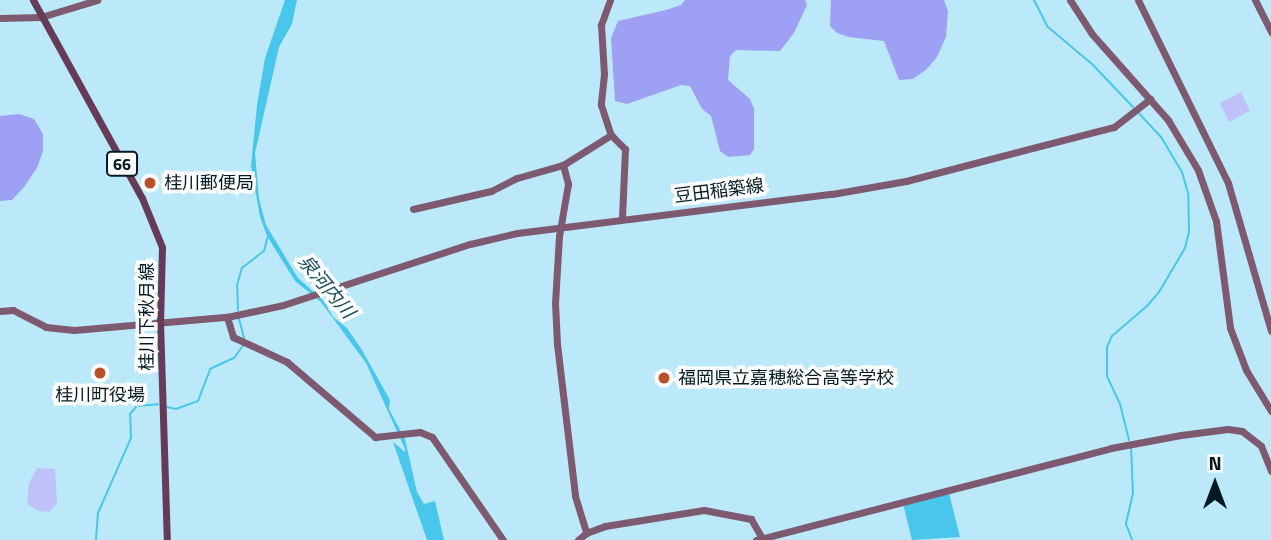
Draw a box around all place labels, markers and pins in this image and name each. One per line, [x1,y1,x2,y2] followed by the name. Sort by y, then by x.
[164,172,254,194] place label: 桂川郵便局
[142,175,158,191] marker: 桂川郵便局
[92,365,108,381] marker: 桂川町役場
[678,367,894,389] place label: 福岡県立嘉穂総合高等学校
[656,370,672,386] marker: 福岡県立嘉穂総合高等学校
[55,384,145,406] place label: 桂川町役場

